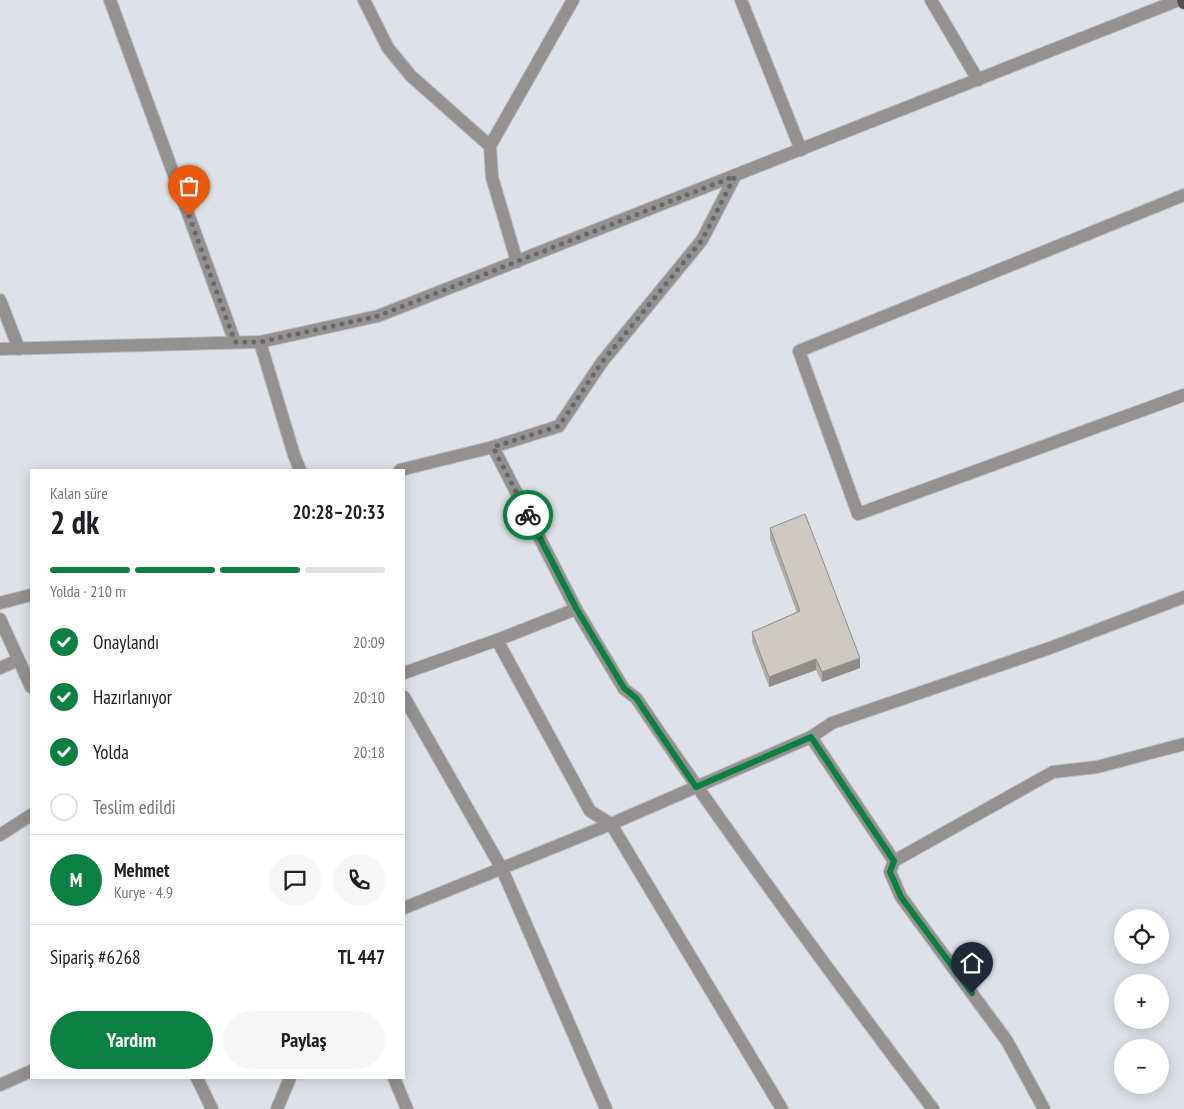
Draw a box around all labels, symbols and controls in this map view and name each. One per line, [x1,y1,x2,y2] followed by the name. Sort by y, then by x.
[168,165,210,216] pin
[175,172,203,200] icon: bag
[50,483,108,503] text: Kalan süre
[503,490,553,540] courier
[292,500,385,524] text: 20:28–20:33
[50,501,99,543] text: 2 dk
[514,501,542,529] icon: bike
[50,581,126,601] text: Yolda · 210 m
[50,628,78,656] icon: check
[93,630,159,654] text: Onaylandı
[353,632,385,652] text: 20:09
[50,683,78,711] icon: check
[93,685,172,709] text: Hazırlanıyor
[353,687,385,707] text: 20:10
[50,738,78,766] icon: check
[93,740,129,764] text: Yolda
[353,742,385,762] text: 20:18
[93,795,176,819] text: Teslim edildi
[269,854,321,906] button: chat
[333,854,385,906] button: phone
[114,858,170,882] text: Mehmet
[70,868,82,892] text: M
[114,882,173,902] text: Kurye · 4.9
[1114,909,1169,1094] map controls
[1114,909,1169,964] button: locate
[951,942,993,993] pin
[50,945,141,969] text: Sipariş #6268
[338,945,385,969] text: TL 447
[958,949,986,977] icon: home
[1114,974,1169,1029] button: +
[50,1011,213,1069] button: Yardım
[223,1011,385,1069] button: Paylaş
[1114,1039,1169,1094] button: −

